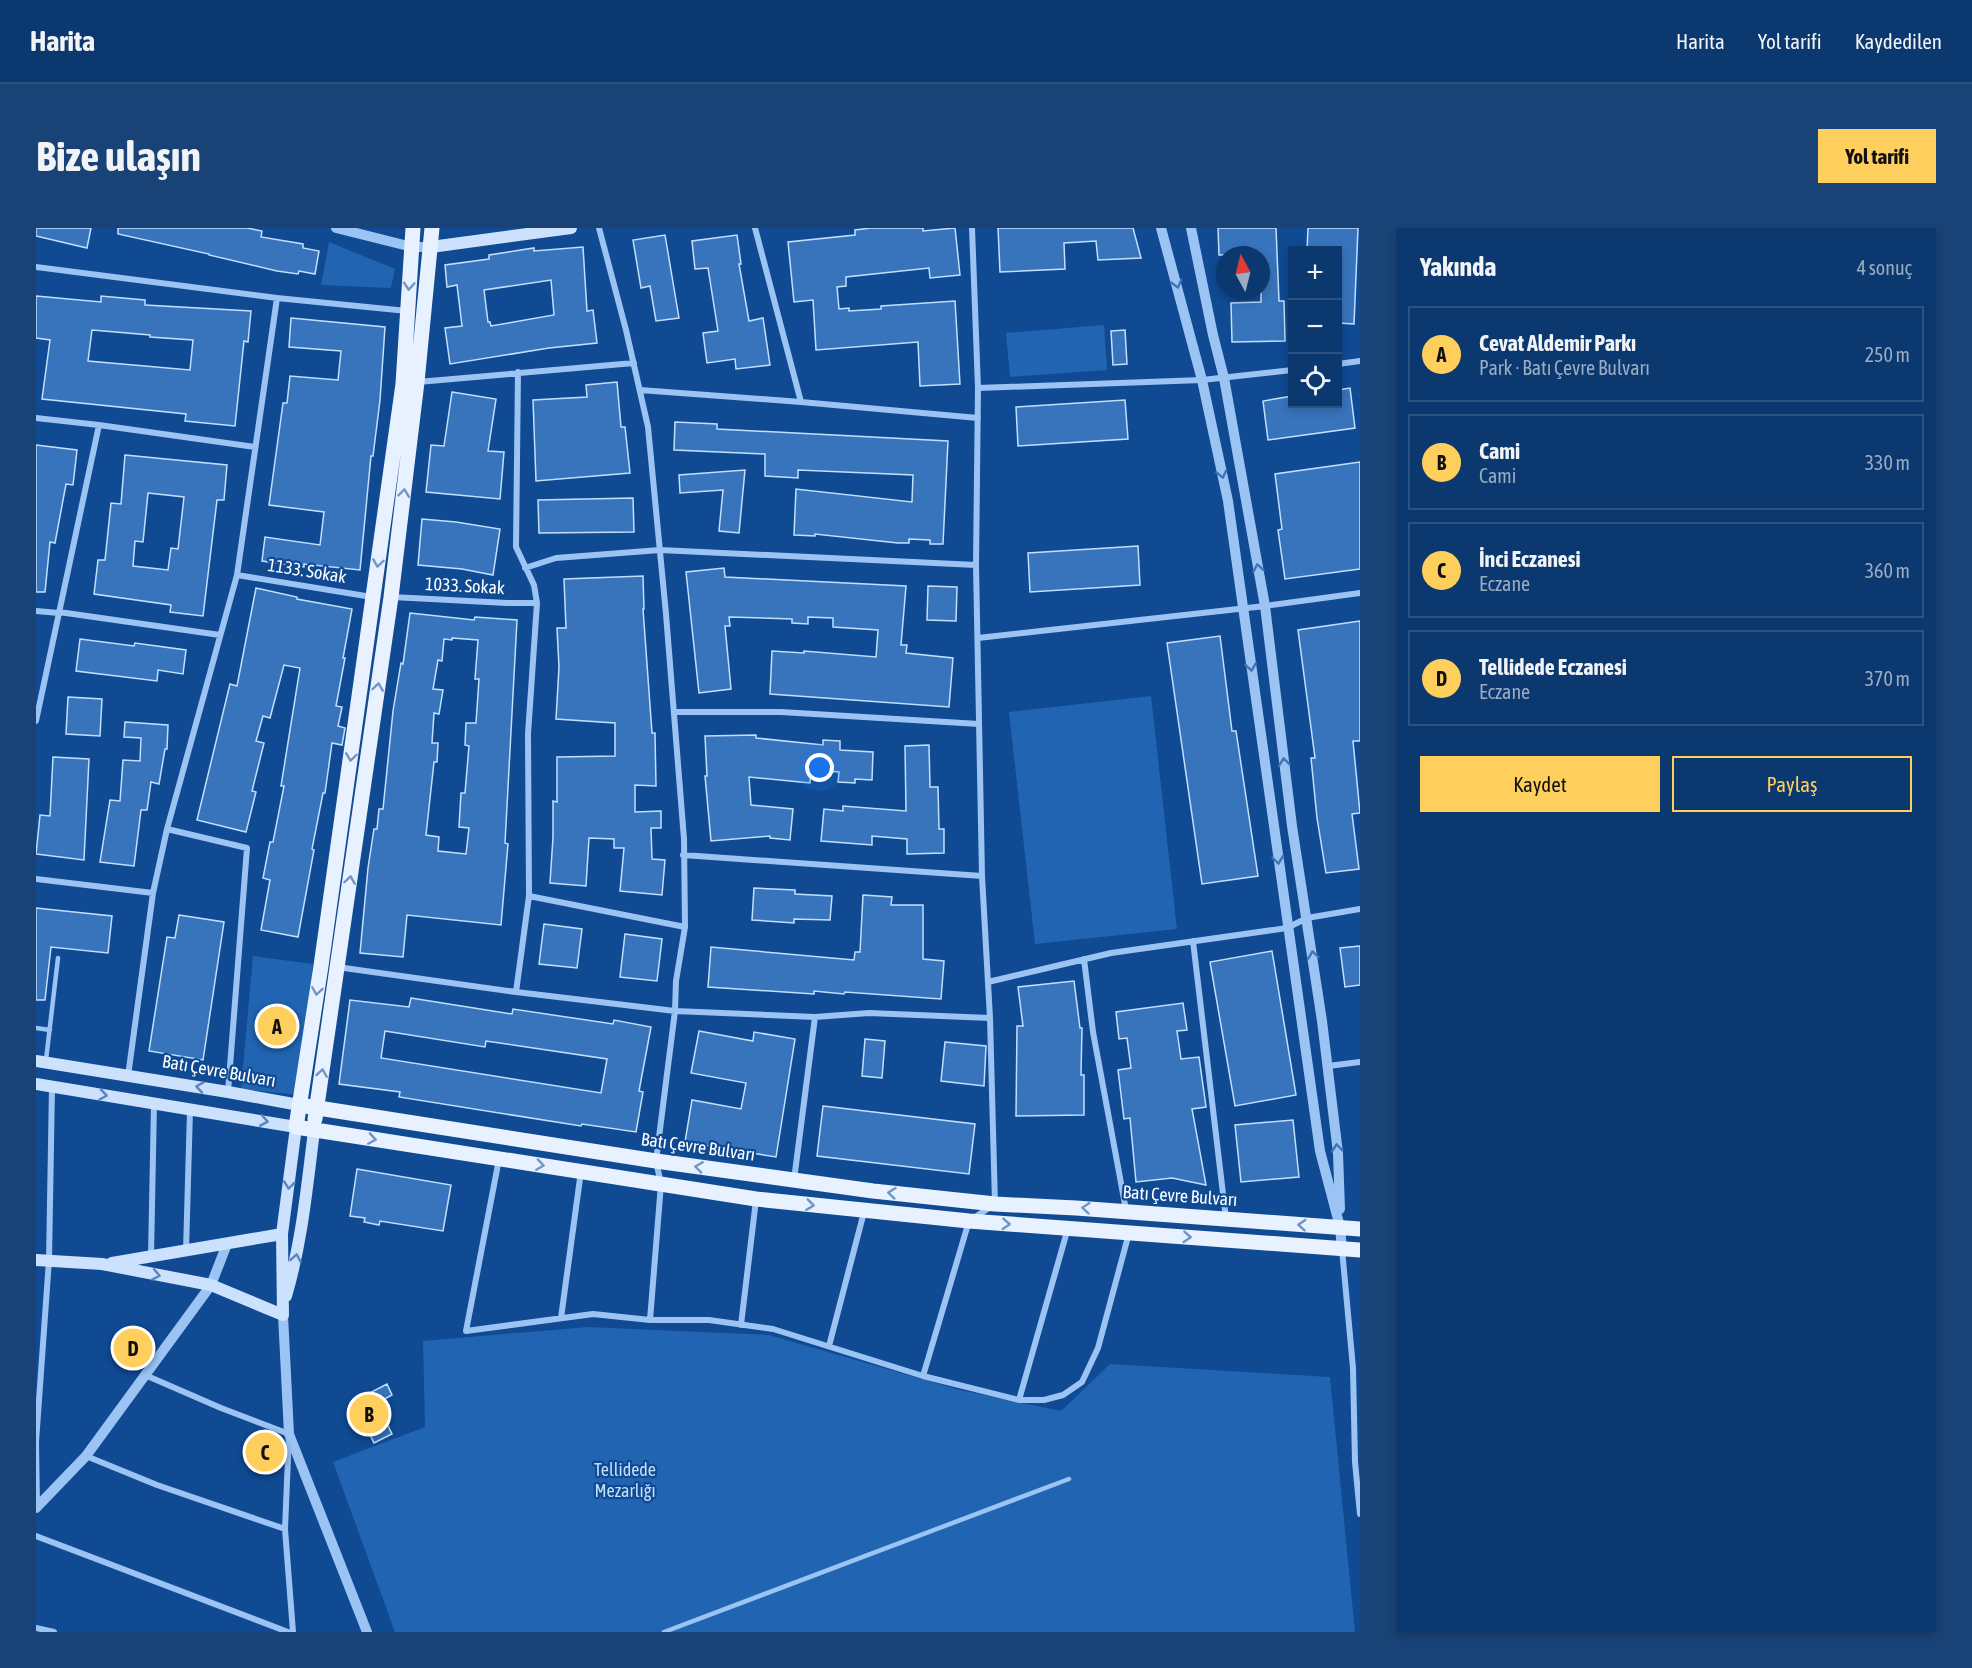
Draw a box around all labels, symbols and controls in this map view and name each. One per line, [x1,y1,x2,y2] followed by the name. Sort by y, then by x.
[30,25,95,57] text: Harita
[1676,29,1725,53] text: Harita
[1758,29,1822,53] text: Yol tarifi
[1855,29,1942,53] text: Kaydedilen
[1818,129,1936,183] button: Yol tarifi
[36,132,201,180] text: Bize ulaşın
[1216,246,1270,300] north arrow
[1288,246,1342,408] map controls
[1288,246,1342,300] button: +
[1420,252,1496,282] text: Yakında
[1857,256,1912,279] text: 4 sonuç
[1170,278,1182,289] one-way arrow
[403,282,416,291] one-way arrow
[1288,300,1342,354] button: −
[1479,330,1636,356] text: Cevat Aldemir Parkı
[1437,343,1446,366] text: A
[1865,343,1910,366] text: 250 m
[1288,354,1342,408] button: locate
[1479,356,1650,379] text: Park · Batı Çevre Bulvarı
[1479,438,1520,464] text: Cami
[1437,451,1446,474] text: B
[1865,451,1910,474] text: 330 m
[1479,464,1516,487] text: Cami
[1215,469,1228,479] one-way arrow
[397,489,410,498] one-way arrow
[1479,546,1581,572] text: İnci Eczanesi
[266,554,348,587] street label: 1133. Sokak
[372,559,384,568] one-way arrow
[1437,559,1446,582] text: C
[1865,559,1910,582] text: 360 m
[1252,564,1265,574] one-way arrow
[1479,572,1530,595] text: Eczane
[425,573,505,598] street label: 1033. Sokak
[1479,654,1627,680] text: Tellidede Eczanesi
[1245,662,1257,671] one-way arrow
[1436,667,1447,690] text: D
[1865,667,1910,690] text: 370 m
[1479,680,1530,703] text: Eczane
[372,682,384,691] one-way arrow
[345,752,357,761] one-way arrow
[805,753,834,782] your location
[1420,756,1660,812] button: Kaydet
[1672,756,1912,812] button: Paylaş
[1278,757,1291,766] one-way arrow
[1271,855,1284,864] one-way arrow
[344,875,356,884] one-way arrow
[1307,950,1319,959] one-way arrow
[312,987,324,996] one-way arrow
[258,1004,296,1048] pin: A
[161,1050,278,1091] street label: Batı Çevre Bulvarı
[315,1068,327,1077] one-way arrow
[195,1082,204,1094] one-way arrow
[98,1088,108,1101] one-way arrow
[259,1115,268,1127] one-way arrow
[640,1128,756,1165] street label: Batı Çevre Bulvarı
[367,1133,377,1145] one-way arrow
[1331,1143,1344,1152] one-way arrow
[535,1158,544,1170] one-way arrow
[694,1161,703,1173] one-way arrow
[283,1180,295,1189] one-way arrow
[1122,1181,1238,1210] street label: Batı Çevre Bulvarı
[887,1187,897,1200] one-way arrow
[805,1198,815,1211] one-way arrow
[1082,1202,1091,1215] one-way arrow
[1002,1217,1011,1230] one-way arrow
[1297,1218,1306,1231] one-way arrow
[1183,1230,1192,1243] one-way arrow
[289,1253,302,1263] one-way arrow
[151,1268,161,1281] one-way arrow
[114,1326,152,1370] pin: D
[350,1392,388,1436] pin: B
[246,1430,284,1474] pin: C
[594,1459,656,1501] park label: Tellidede Mezarlığı

